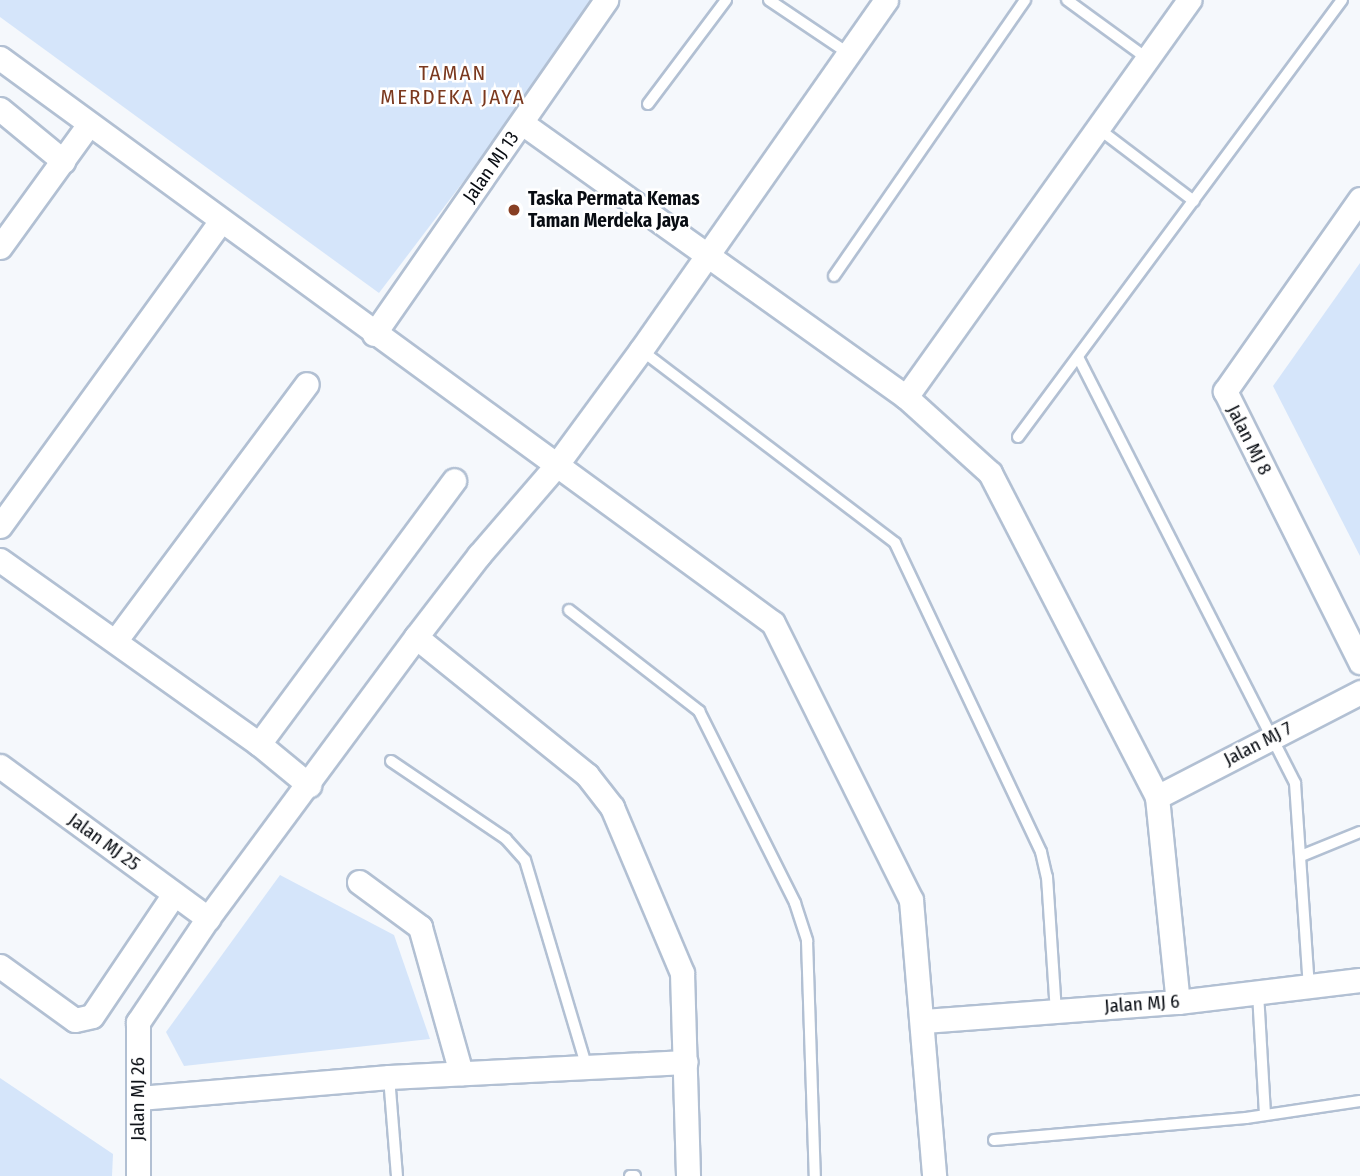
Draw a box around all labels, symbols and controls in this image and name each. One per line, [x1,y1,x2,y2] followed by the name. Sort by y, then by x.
[382,60,524,110] district label: TAMAN MERDEKA JAYA
[458,127,524,207] street label: Jalan MJ 13
[528,188,699,232] place label: Taska Permata Kemas Taman Merdeka Jaya
[506,202,522,218] marker: Taska Permata Kemas Taman Merdeka Jaya
[1222,401,1276,479] street label: Jalan MJ 8
[1220,717,1296,771] street label: Jalan MJ 7
[64,808,144,876] street label: Jalan MJ 25
[1104,990,1180,1018] street label: Jalan MJ 6
[127,1057,149,1141] street label: Jalan MJ 26

